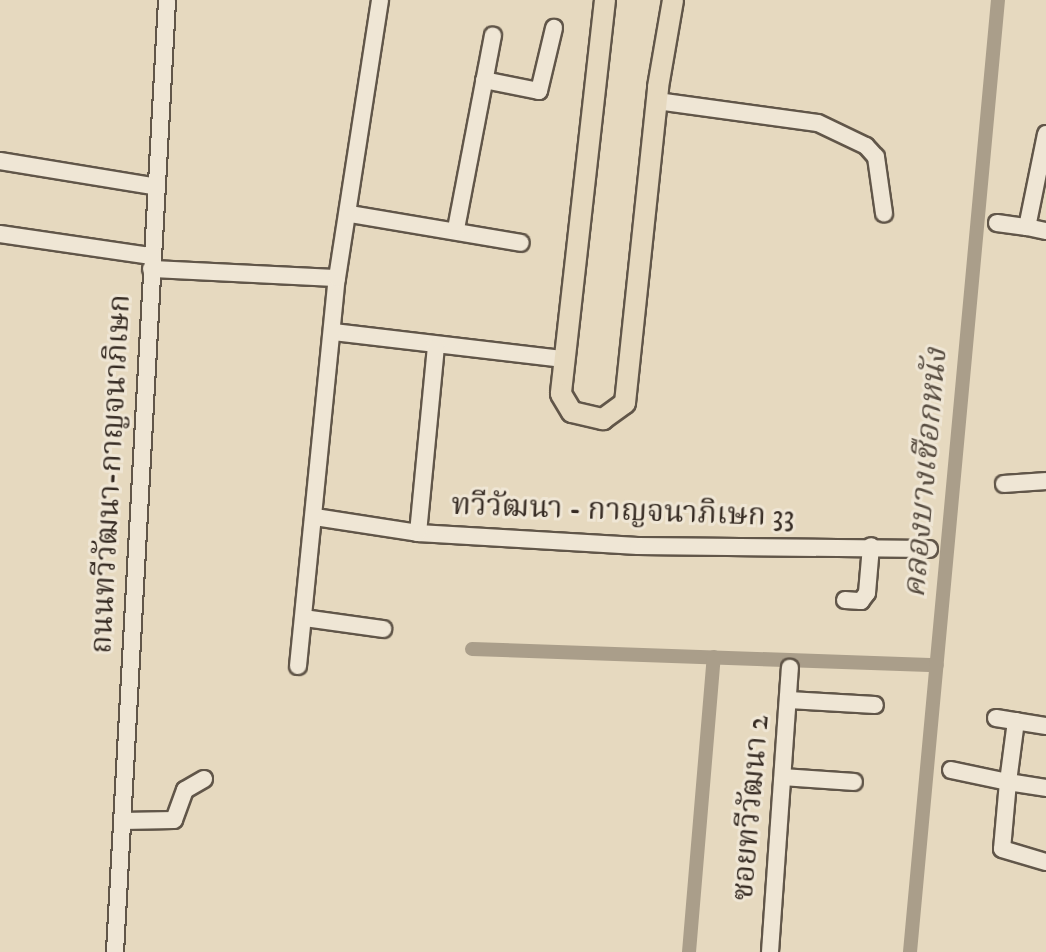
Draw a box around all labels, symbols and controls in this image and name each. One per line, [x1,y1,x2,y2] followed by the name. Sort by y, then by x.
[85,293,139,655] street label: ถนนทวีวัฒนา-กาญจนาภิเษก
[896,346,956,600] water label: คลองบางเชือกหนัง
[451,488,795,536] street label: ทวีวัฒนา - กาญจนาภิเษก 33
[726,714,778,902] street label: ซอยทวีวัฒนา 2

